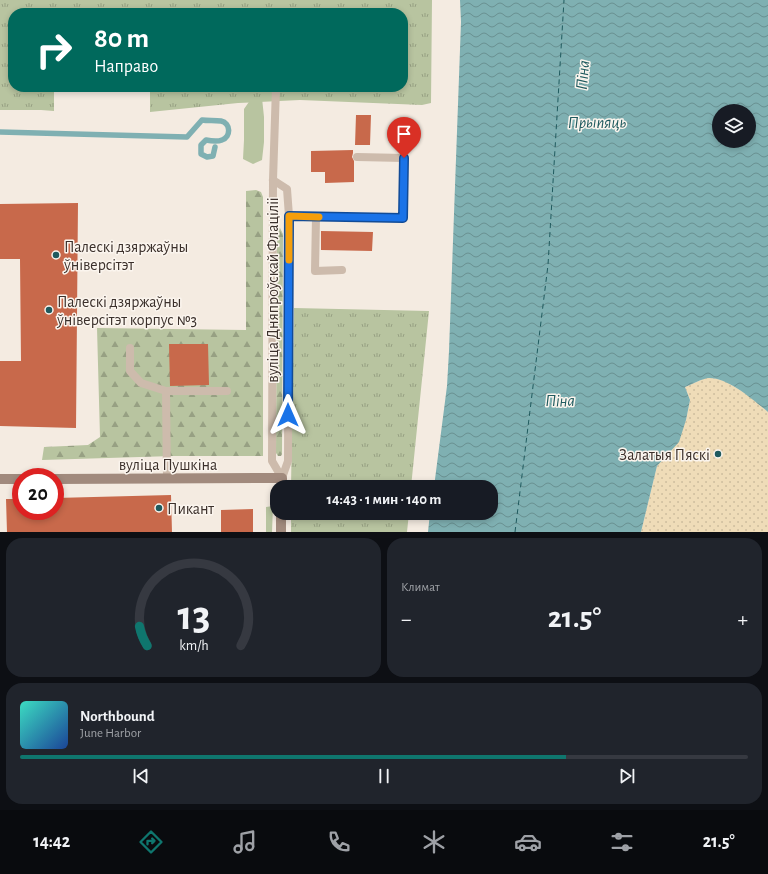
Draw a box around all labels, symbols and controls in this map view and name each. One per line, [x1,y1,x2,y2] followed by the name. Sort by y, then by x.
[28,24,80,76] icon: right
[94,25,149,53] text: 80 m
[94,58,158,76] text: Направо
[573,59,592,91] water label: Піна
[712,104,756,148] map controls
[712,104,756,148] button: layers
[568,114,627,132] water label: Прыпяць
[387,117,421,158] pin
[393,123,415,145] icon: arrive
[265,197,282,383] street label: вуліца Дняпроўскай Флаціліі
[63,239,188,274] place label: Палескі дзяржаўны ўніверсітэт
[51,250,61,260] marker: Палескі дзяржаўны ўніверсітэт
[56,294,197,329] place label: Палескі дзяржаўны ўніверсітэт корпус №3
[44,305,54,315] marker: Палескі дзяржаўны ўніверсітэт корпус №3
[545,392,575,409] water label: Піна
[267,394,309,436] position arrow
[619,447,710,463] place label: Залатыя Пяскі
[713,449,723,459] marker: Залатыя Пяскі
[119,457,217,474] street label: вуліца Пушкіна
[12,468,64,520] speed limit sign: 20
[327,492,441,507] text: 14:43 · 1 мин · 140 m
[167,501,214,517] place label: Пикант
[154,503,164,513] marker: Пикант
[401,581,440,594] text: Климат
[177,595,210,636] text: 13
[548,603,601,633] text: 21.5°
[401,608,412,630] text: −
[737,608,748,630] text: +
[179,638,208,652] text: km/h
[80,709,155,724] text: Northbound
[80,727,141,740] text: June Harbor
[130,765,152,787] icon: previous
[373,765,395,787] icon: pause
[616,765,638,787] icon: next
[137,828,165,856] icon: directions
[231,828,259,856] icon: music
[325,828,353,856] icon: phone
[420,828,448,856] icon: climate
[514,828,542,856] icon: car
[608,828,636,856] icon: filters
[33,833,70,851] text: 14:42
[703,833,735,851] text: 21.5°

